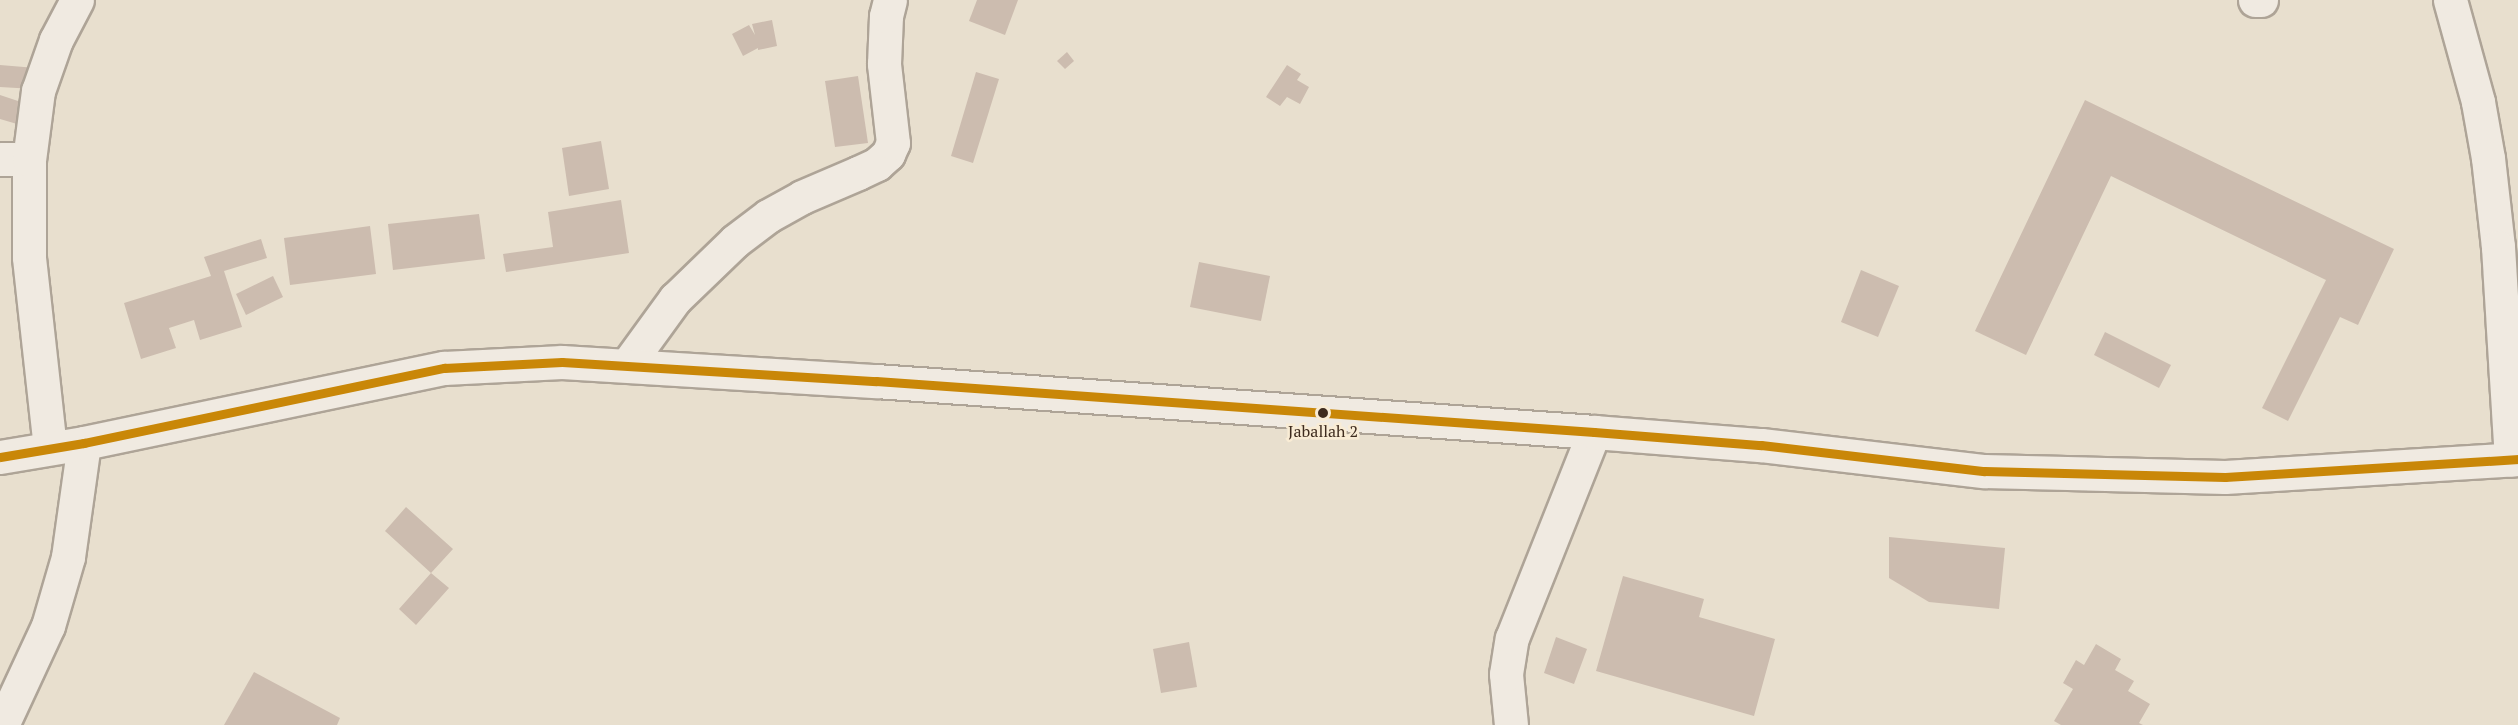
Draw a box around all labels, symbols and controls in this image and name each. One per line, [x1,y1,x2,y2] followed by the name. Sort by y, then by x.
[1317,407,1329,419] marker: Jaballah 2
[1288,421,1358,441] place label: Jaballah 2

